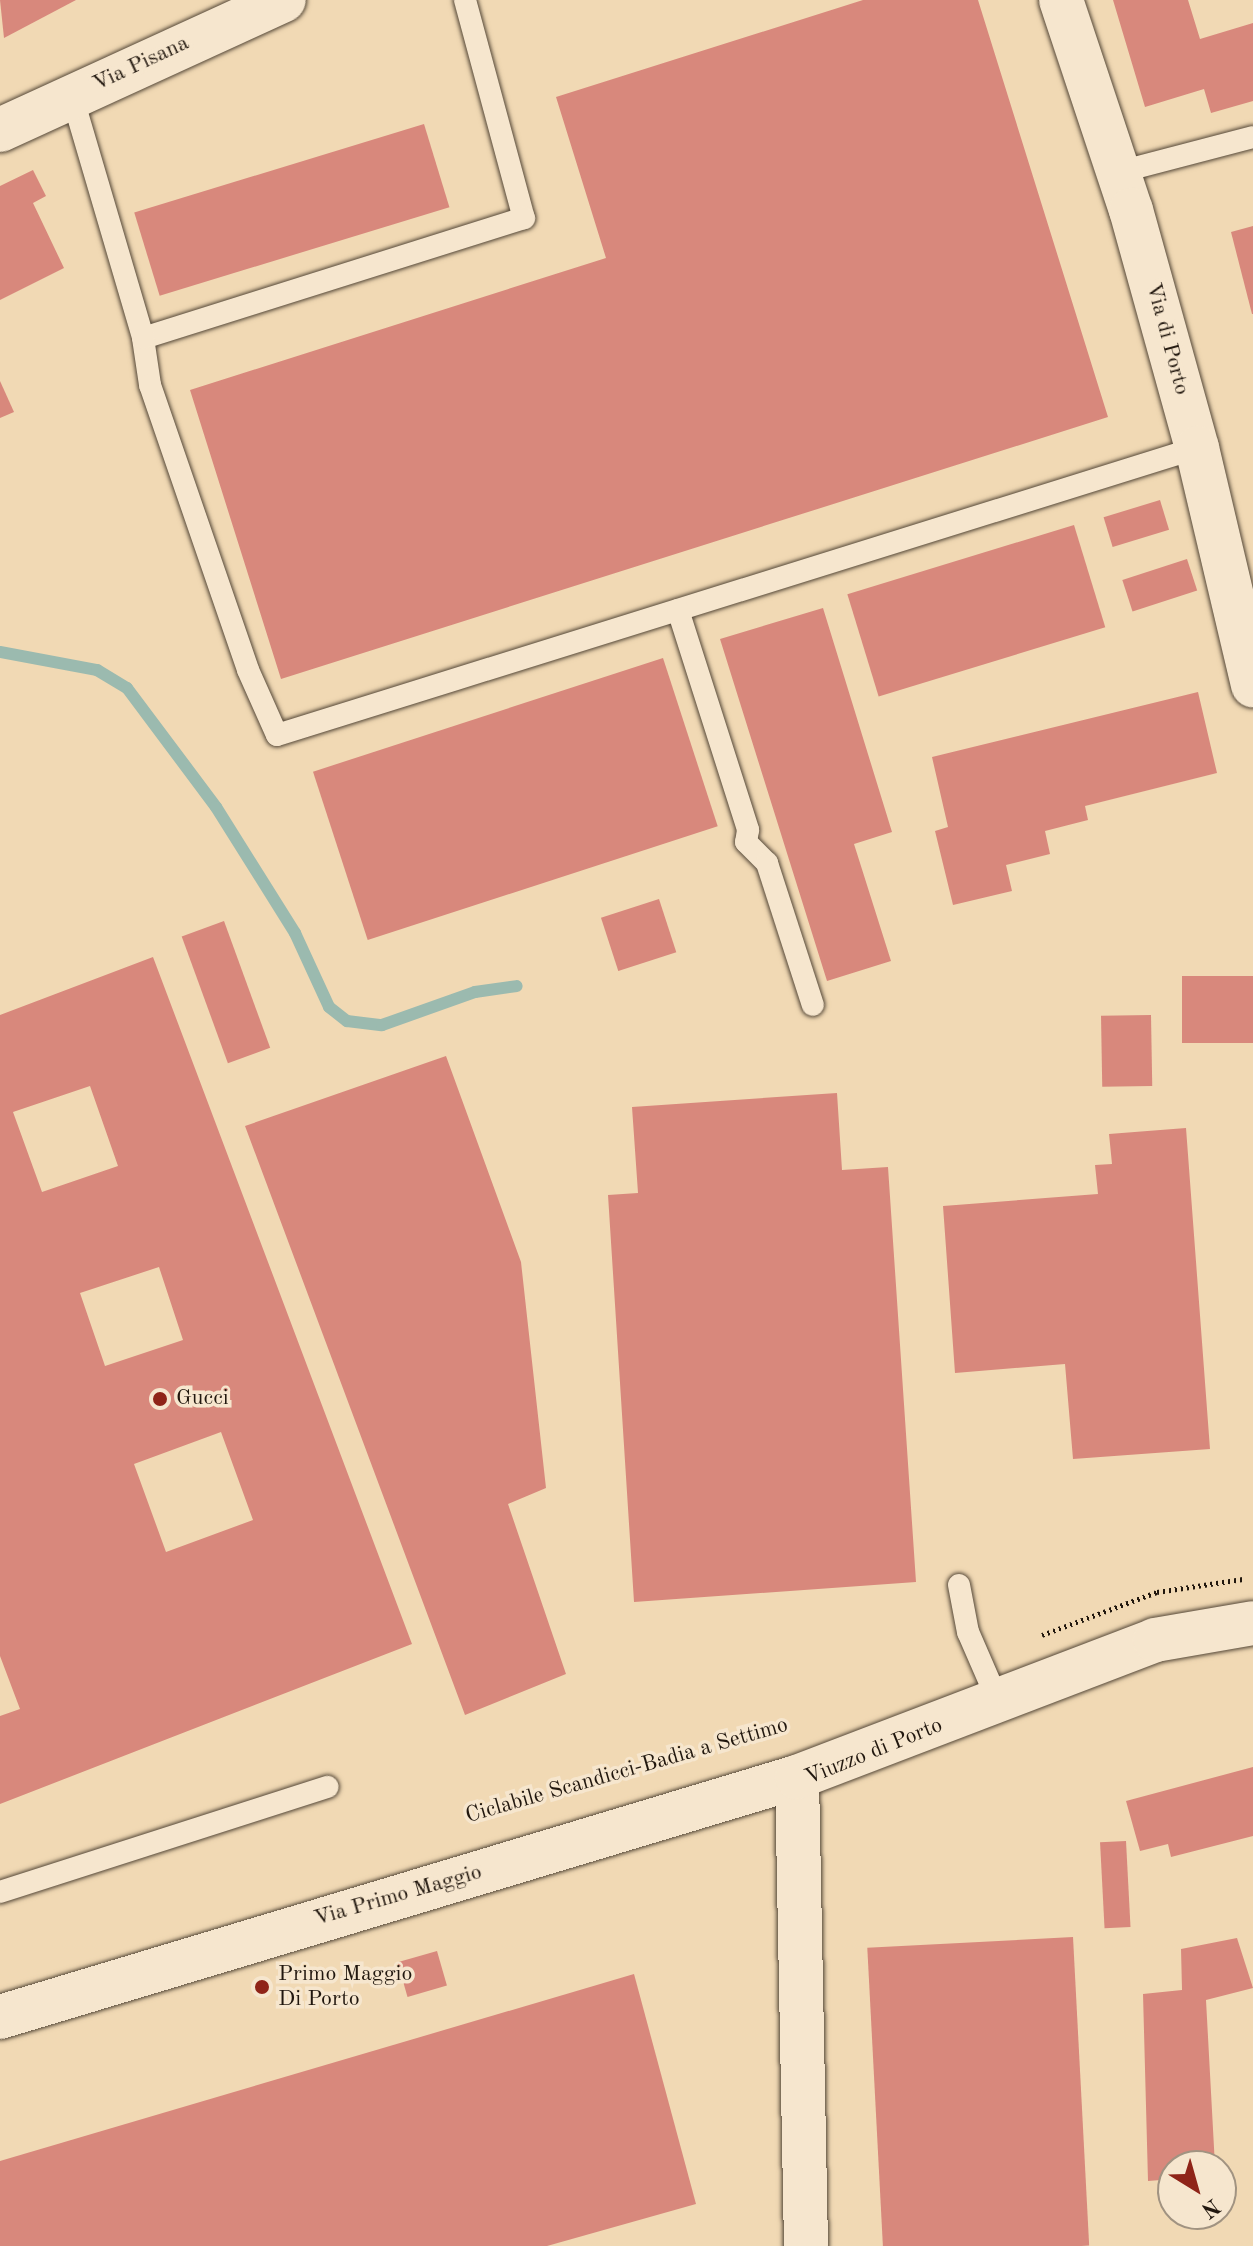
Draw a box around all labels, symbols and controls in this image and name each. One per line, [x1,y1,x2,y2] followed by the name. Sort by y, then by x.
[89,30,193,98] street label: Via Pisana
[1139,280,1195,398] street label: Via di Porto
[176,1386,229,1412] place label: Gucci
[151,1390,169,1408] marker: Gucci
[463,1712,791,1830] street label: Ciclabile Scandicci-Badia a Settimo
[801,1712,947,1792] street label: Viuzzo di Porto
[311,1859,485,1933] street label: Via Primo Maggio
[278,1961,412,2012] place label: Primo Maggio Di Porto
[253,1978,271,1996] marker: Primo Maggio Di Porto
[1157,2150,1237,2230] north arrow
[1197,2194,1224,2221] text: N

